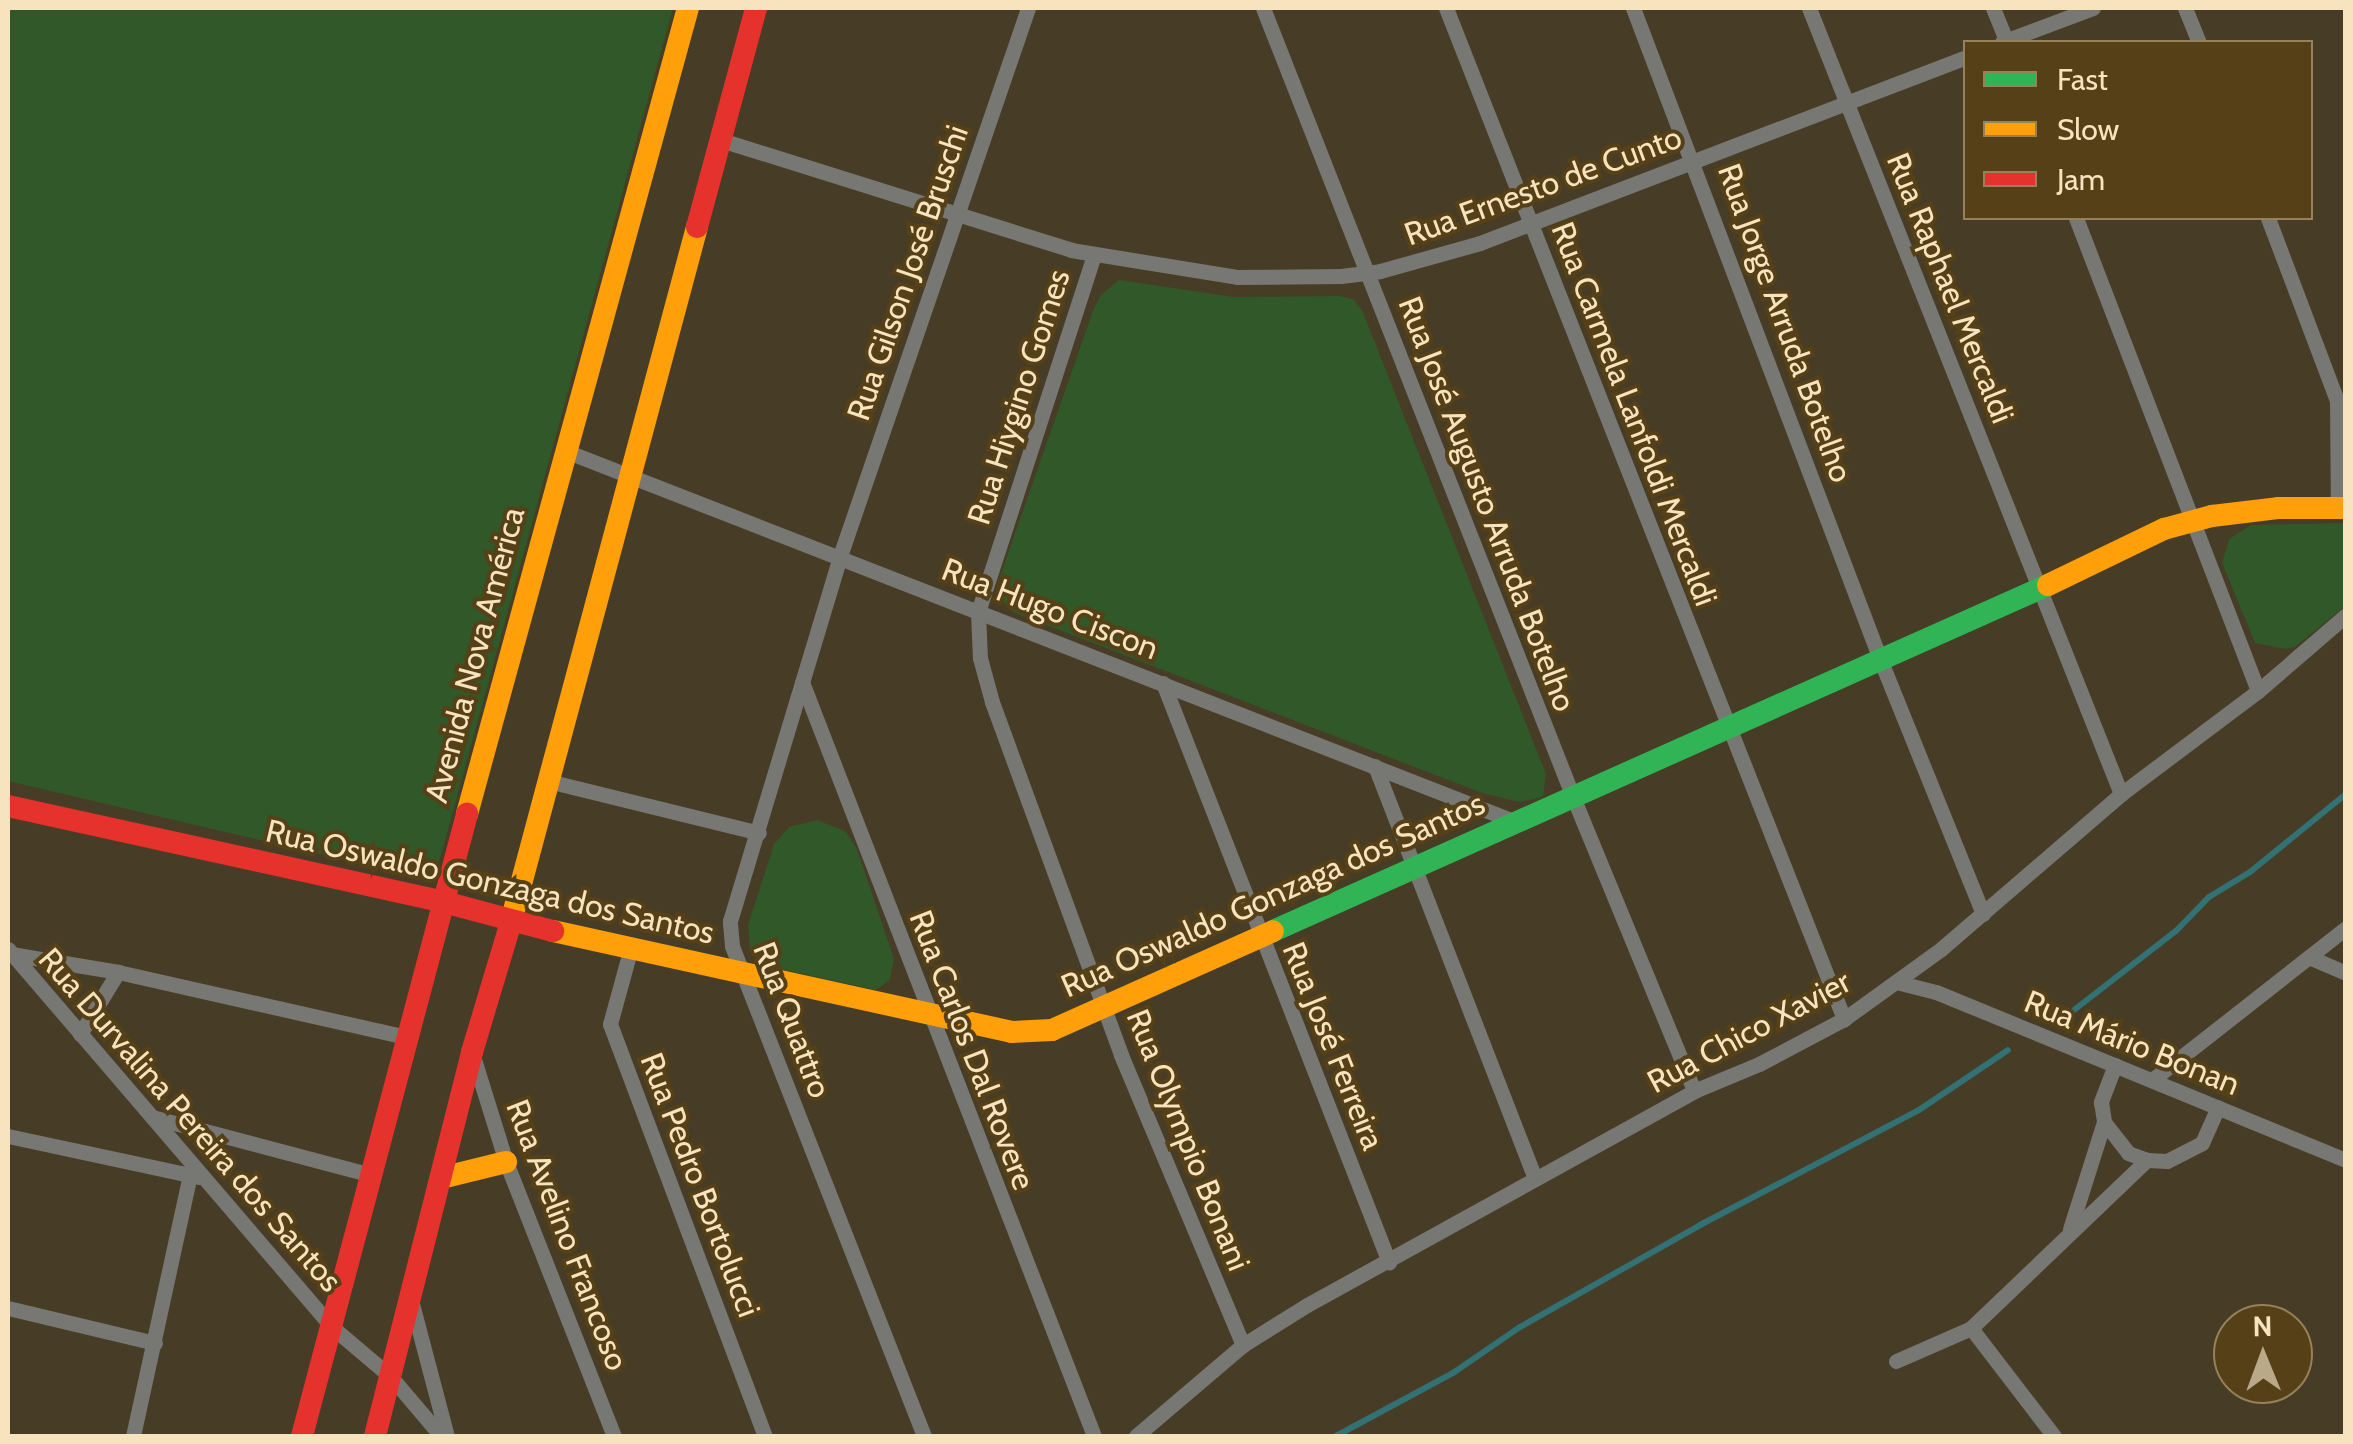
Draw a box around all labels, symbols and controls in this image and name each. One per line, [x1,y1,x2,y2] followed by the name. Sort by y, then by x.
[1963,40,2313,220] legend
[2057,61,2108,98] text: Fast
[2057,111,2119,148] text: Slow
[1399,118,1687,254] street label: Rua Ernesto de Cunto
[839,120,977,426] street label: Rua Gilson José Bruschi
[1878,147,2022,429] street label: Rua Raphael Mercaldi
[1709,159,1861,487] street label: Rua Jorge Arruda Botelho
[2057,161,2105,198] text: Jam
[1543,217,1725,611] street label: Rua Carmela Lanfoldi Mercaldi
[960,265,1078,529] street label: Rua Hiygino Gomes
[1390,291,1584,717] street label: Rua José Augusto Arruda Botelho
[417,503,533,807] street label: Avenida Nova América
[936,550,1164,668] street label: Rua Hugo Ciscon
[1055,784,1491,1006] street label: Rua Oswaldo Gonzaga dos Santos
[262,812,718,952] street label: Rua Oswaldo Gonzaga dos Santos
[901,905,1043,1195] street label: Rua Carlos Dal Rovere
[745,937,839,1103] street label: Rua Quattro
[1274,937,1392,1155] street label: Rua José Ferreira
[30,940,350,1300] street label: Rua Durvalina Pereira dos Santos
[1641,962,1857,1102] street label: Rua Chico Xavier
[2019,982,2245,1104] street label: Rua Mário Bonan
[1118,1004,1258,1276] street label: Rua Olympio Bonani
[632,1048,768,1322] street label: Rua Pedro Bortolucci
[498,1094,636,1376] street label: Rua Avelino Francoso
[2213,1304,2313,1404] north arrow
[2252,1309,2273,1343] text: N

